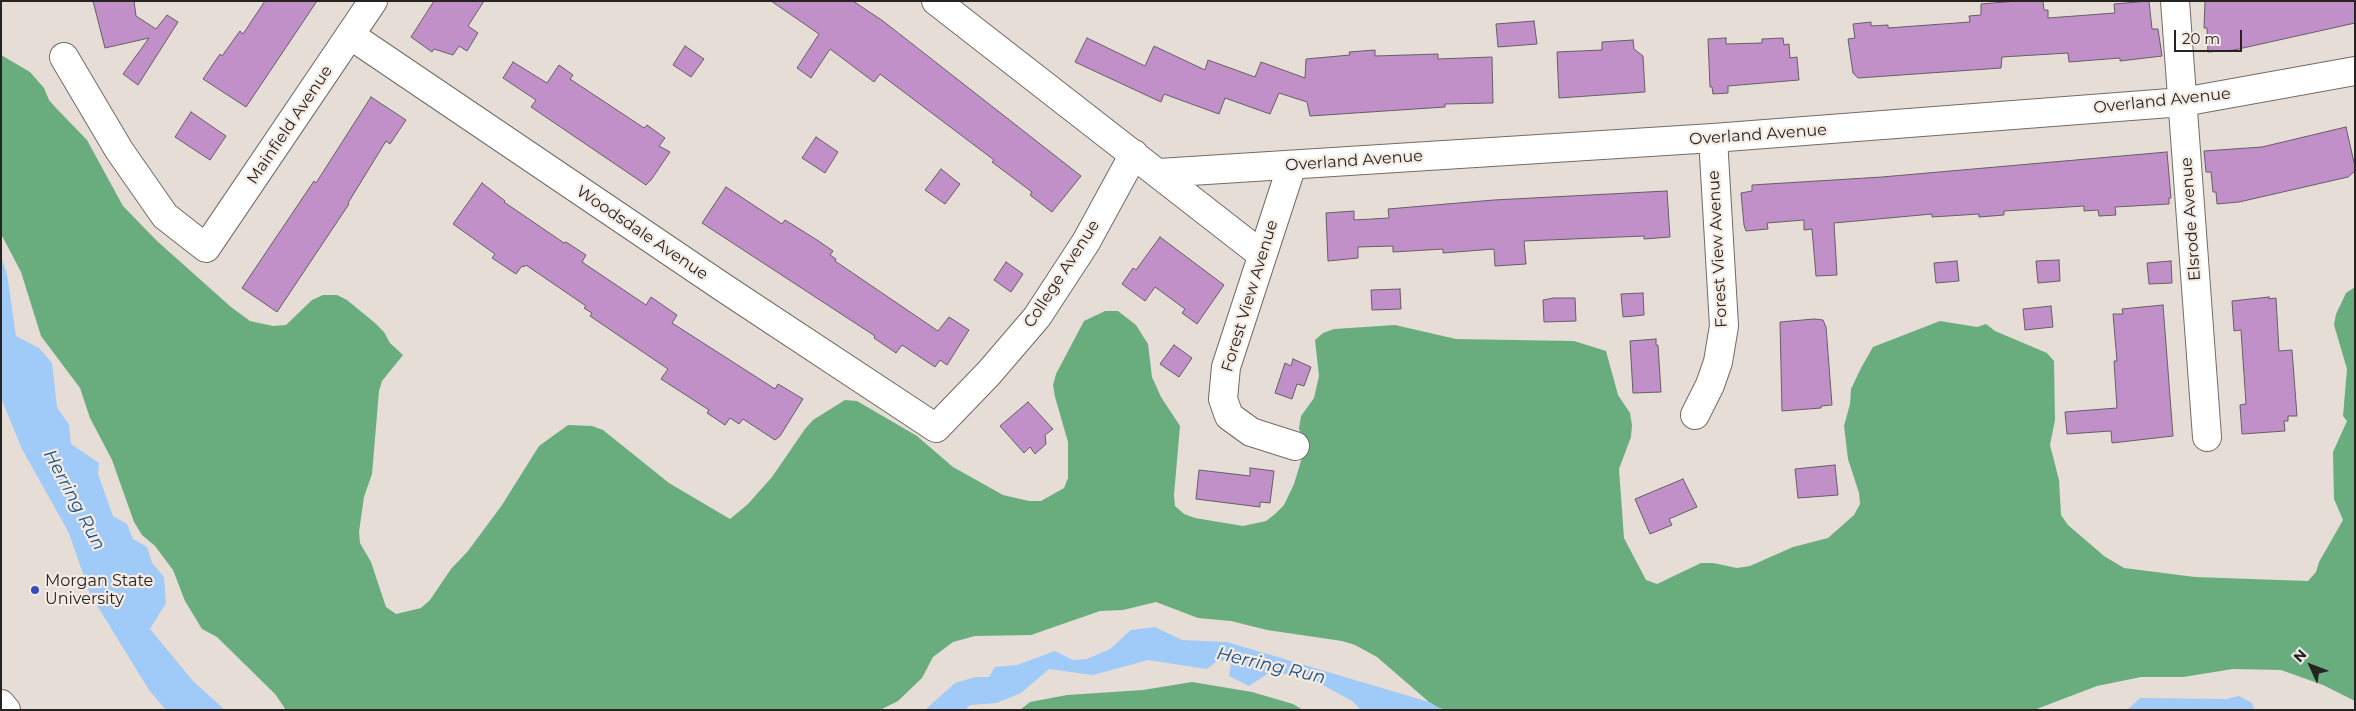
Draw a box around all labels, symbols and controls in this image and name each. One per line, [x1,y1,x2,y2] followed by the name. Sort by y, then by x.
[2176,20,2244,52] scale bar
[2182,29,2220,48] text: 20 m
[243,62,337,188] street label: Mainfield Avenue
[2092,84,2232,118] street label: Overland Avenue
[1689,121,1827,149] street label: Overland Avenue
[1285,147,1423,175] street label: Overland Avenue
[2177,156,2205,282] street label: Elsrode Avenue
[1704,170,1732,328] street label: Forest View Avenue
[573,182,711,284] street label: Woodsdale Avenue
[1020,217,1104,331] street label: College Avenue
[1218,218,1282,374] street label: Forest View Avenue
[38,446,110,554] water label: Herring Run
[45,571,153,609] place label: Morgan State University
[29,584,41,596] marker: Morgan State University
[2286,641,2336,691] north arrow
[1214,643,1328,689] water label: Herring Run
[2290,645,2310,666] text: N

